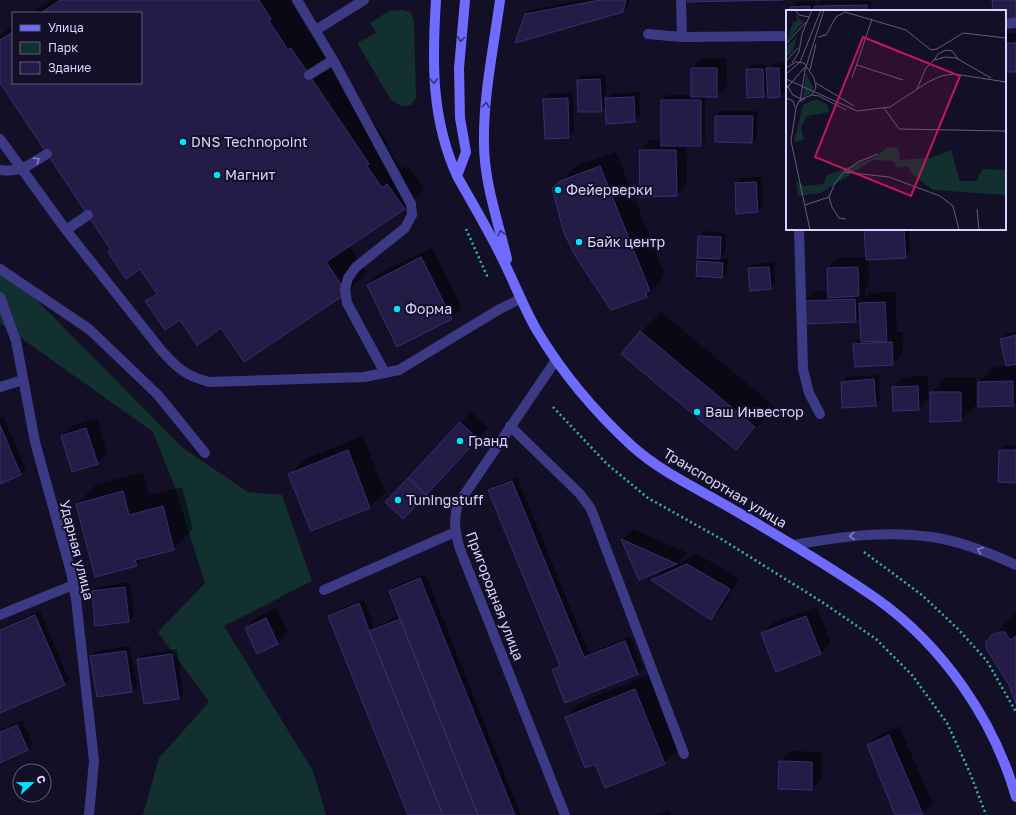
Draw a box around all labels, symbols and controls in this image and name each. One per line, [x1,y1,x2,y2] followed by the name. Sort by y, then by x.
[786,10,1006,230] inset map
[12,12,142,84] legend
[48,20,84,35] text: Улица
[457,36,466,42] one-way arrow
[48,40,78,55] text: Парк
[48,60,91,75] text: Здание
[430,78,438,84] one-way arrow
[482,102,491,108] one-way arrow
[191,133,308,150] place label: DNS Technopoint
[178,137,188,147] marker: DNS Technopoint
[33,157,40,165] one-way arrow
[225,166,275,183] place label: Магнит
[212,170,222,180] marker: Магнит
[566,181,653,198] place label: Фейерверки
[553,185,563,195] marker: Фейерверки
[497,230,505,236] one-way arrow
[587,233,665,250] place label: Байк центр
[574,237,584,247] marker: Байк центр
[405,300,452,317] place label: Форма
[392,304,402,314] marker: Форма
[705,403,804,420] place label: Ваш Инвестор
[692,407,702,417] marker: Ваш Инвестор
[468,432,508,449] place label: Гранд
[455,436,465,446] marker: Гранд
[660,444,790,531] street label: Транспортная улица
[406,491,483,508] place label: Tuningstuff
[393,495,403,505] marker: Tuningstuff
[57,498,98,602] street label: Ударная улица
[463,529,528,663] street label: Пригородная улица
[849,531,855,540] one-way arrow
[976,546,983,554] one-way arrow
[12,763,52,803] north arrow
[34,773,49,785] text: С

